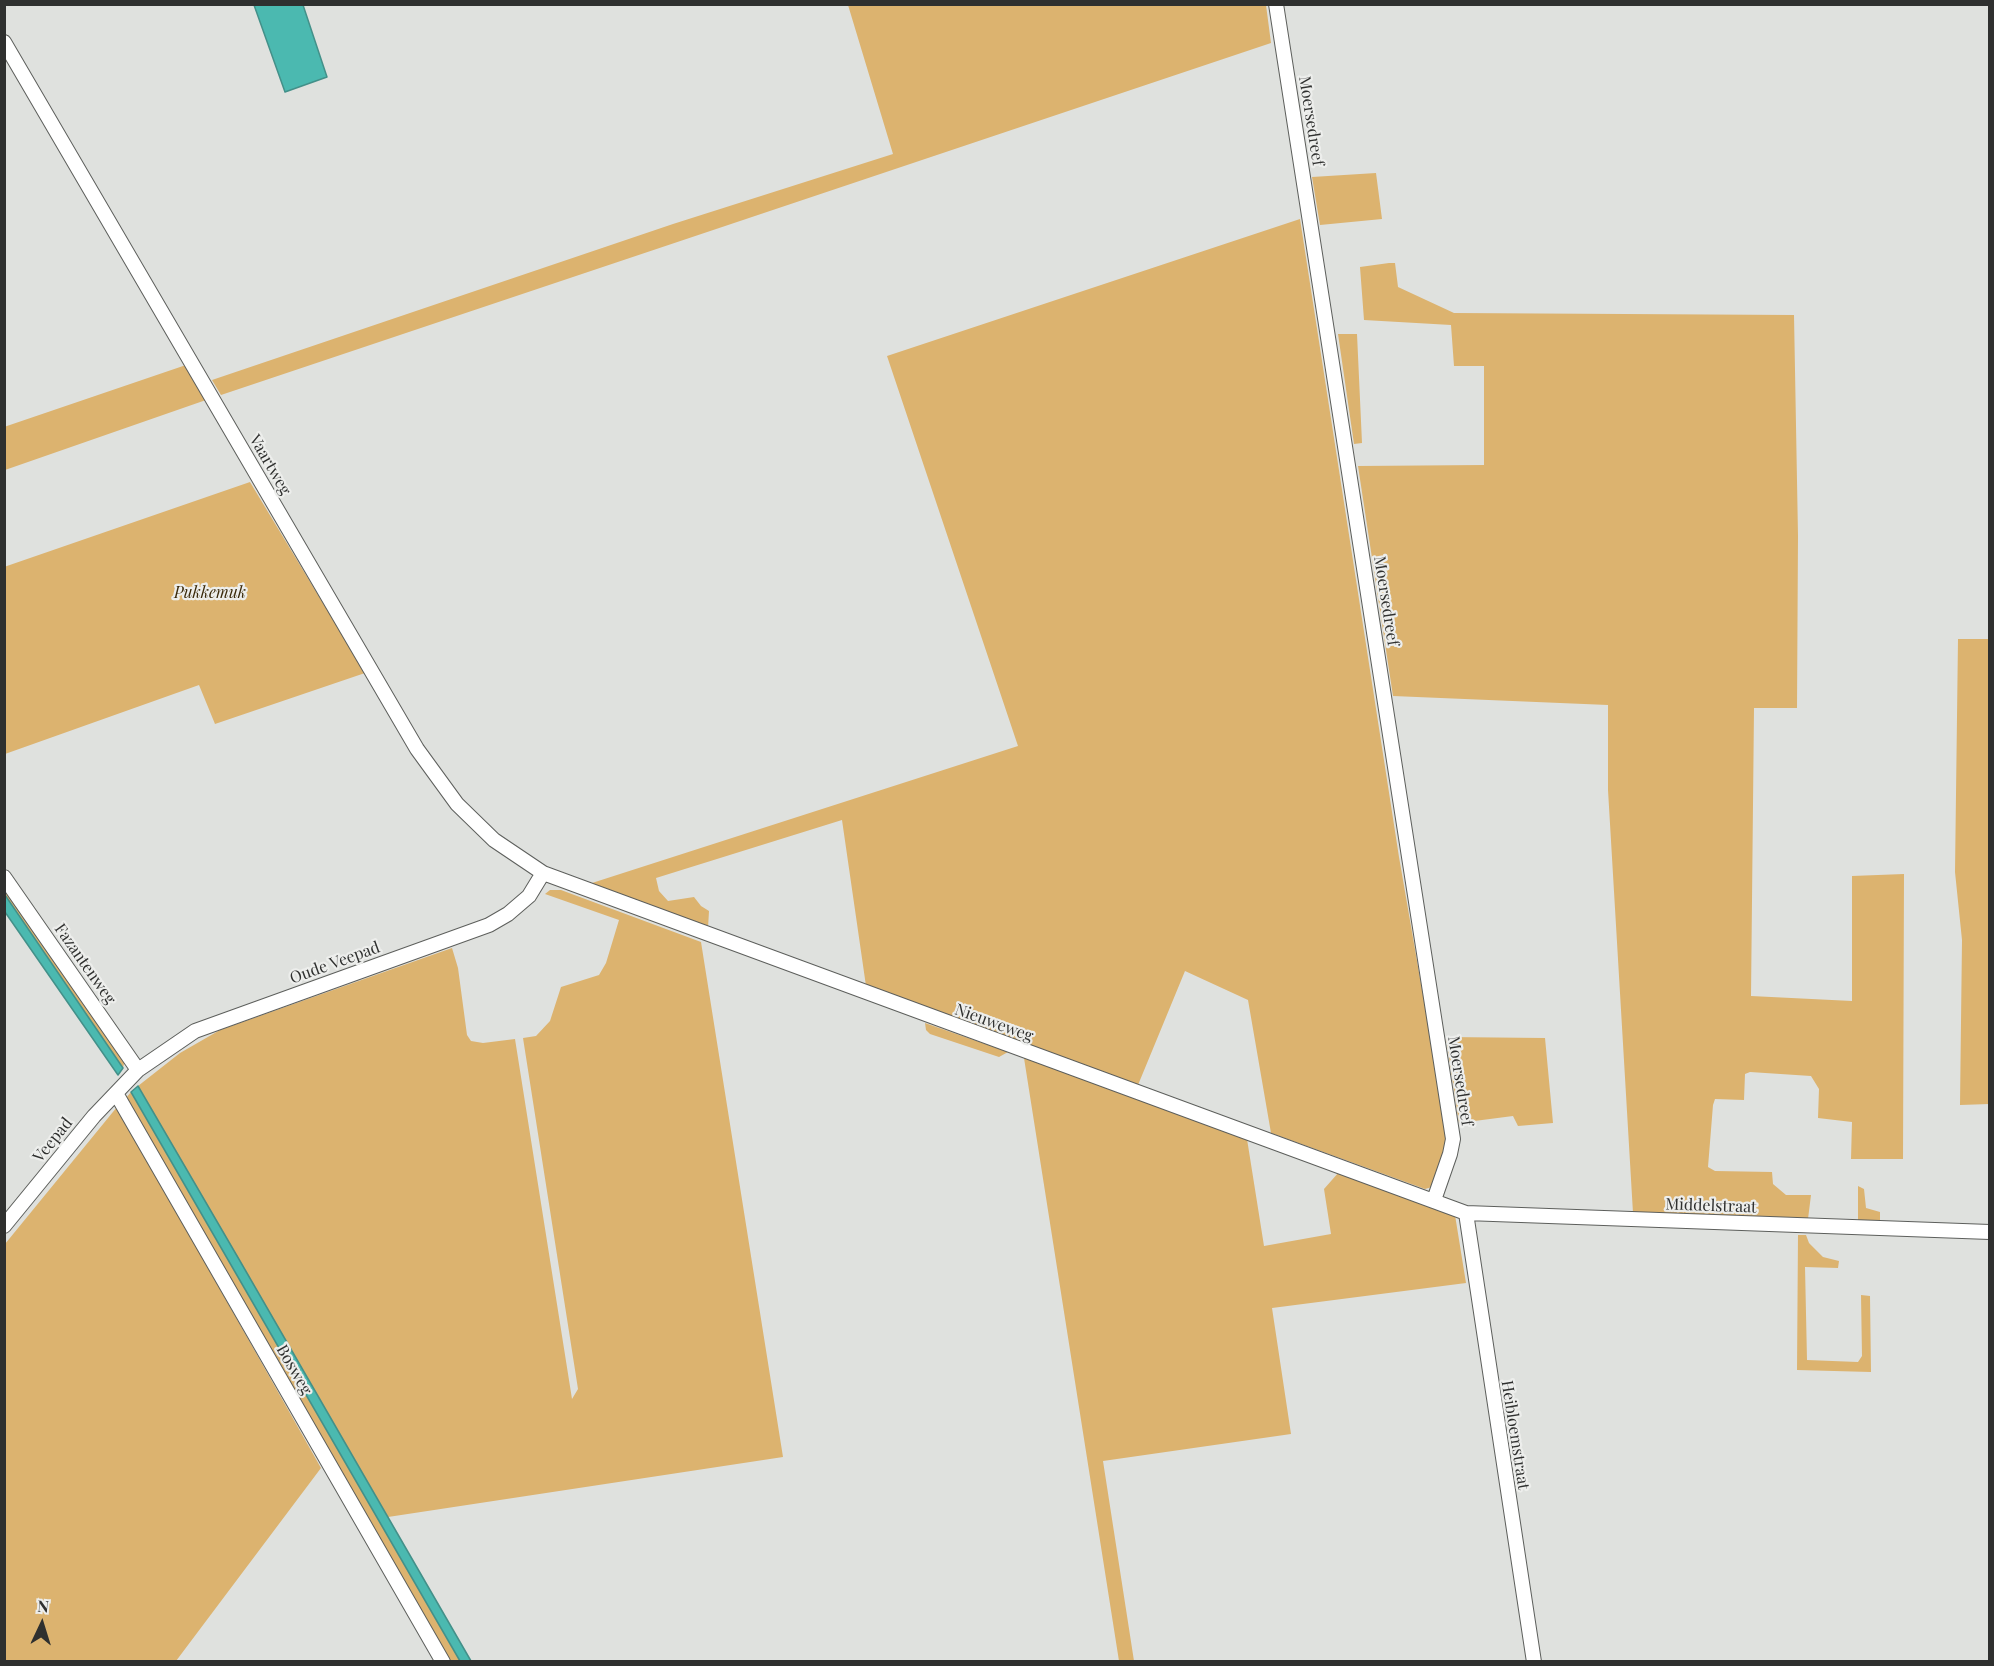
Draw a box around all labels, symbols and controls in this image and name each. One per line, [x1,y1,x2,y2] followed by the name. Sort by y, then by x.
[1294,75,1328,167] street label: Moersedreef
[245,431,295,499] street label: Vaartweg
[1369,555,1403,647] street label: Moersedreef
[174,583,246,603] park label: Pukkemuk
[50,920,120,1008] street label: Fazantenweg
[287,938,383,988] street label: Oude Veepad
[952,1000,1036,1046] street label: Nieuweweg
[1443,1035,1477,1127] street label: Moersedreef
[29,1114,77,1166] street label: Veepad
[1665,1195,1757,1217] street label: Middelstraat
[272,1342,316,1398] street label: Bosweg
[1497,1379,1533,1491] street label: Heibloemstraat
[12,1594,72,1654] north arrow
[37,1595,50,1616] text: N

